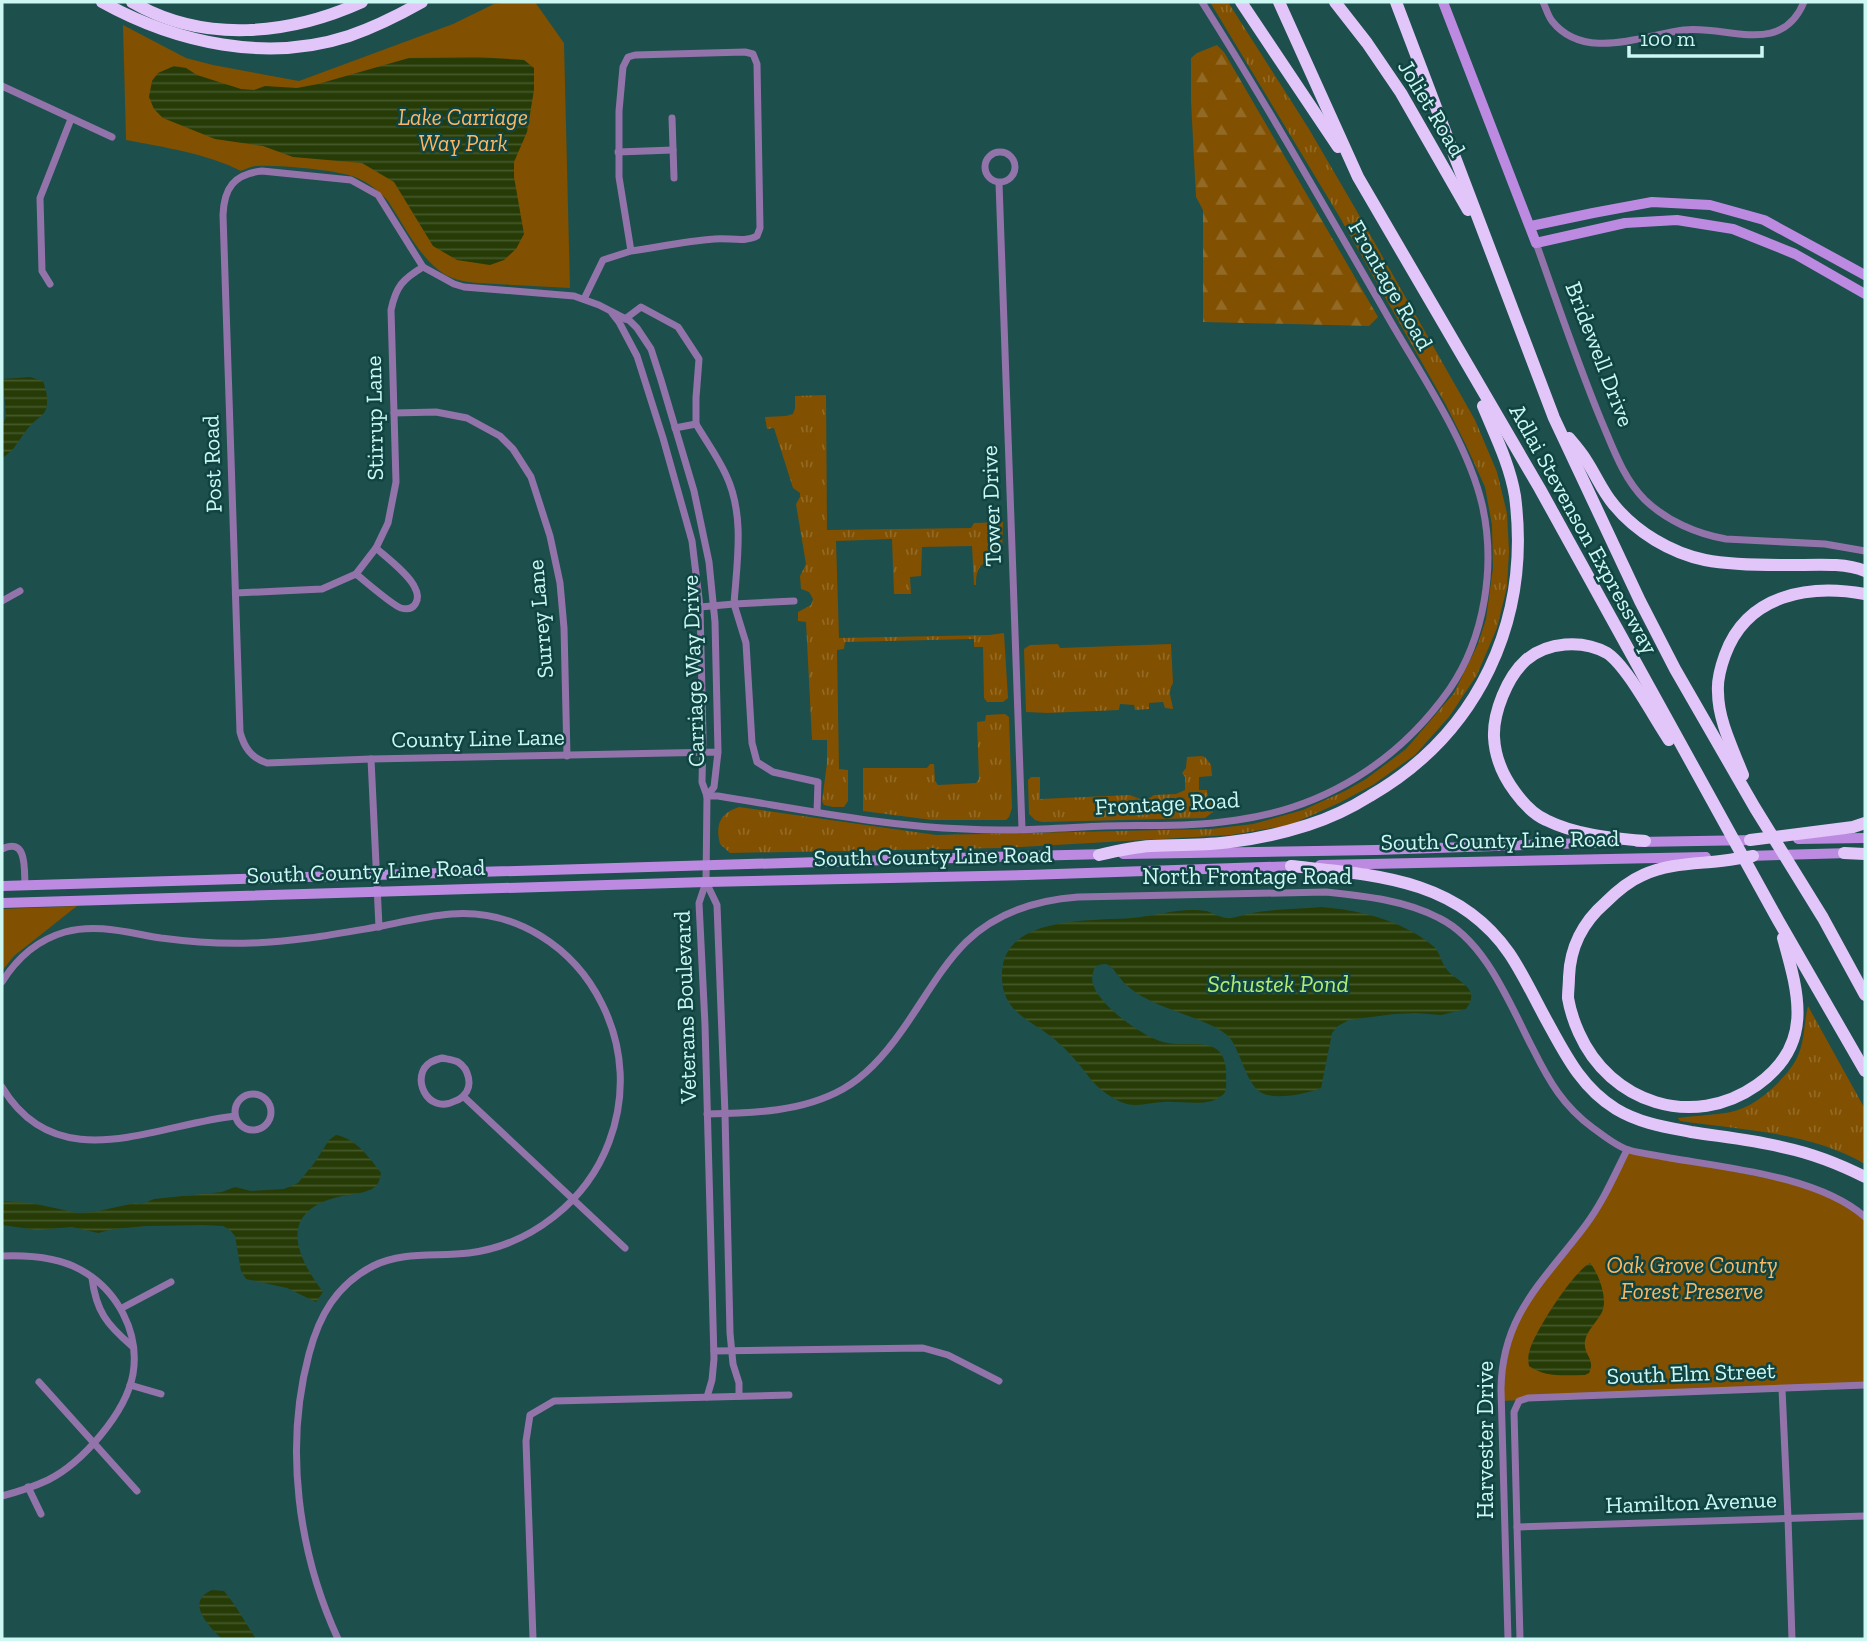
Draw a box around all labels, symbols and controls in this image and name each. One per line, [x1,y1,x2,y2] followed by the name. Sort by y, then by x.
[1629,14,1762,58] scale bar
[1640,26,1695,51] text: 100 m
[1392,54,1472,162] street label: Joliet Road
[398,103,528,157] park label: Lake Carriage Way Park
[1343,215,1440,355] street label: Frontage Road
[1560,278,1640,430] street label: Bridewell Drive
[359,355,389,481] street label: Stirrup Lane
[1504,399,1665,659] street label: Adlai Stevenson Expressway
[196,414,228,513] street label: Post Road
[975,445,1007,567] street label: Tower Drive
[521,559,559,679] street label: Surrey Lane
[676,574,710,768] street label: Carriage Way Drive
[391,722,565,754] street label: County Line Lane
[1094,785,1241,821] street label: Frontage Road
[1380,824,1620,856] street label: South County Line Road
[813,840,1053,872] street label: South County Line Road
[246,853,486,889] street label: South County Line Road
[1142,862,1352,890] street label: North Frontage Road
[668,910,702,1105] street label: Veterans Boulevard
[1207,969,1349,998] water label: Schustek Pond
[1606,1251,1778,1305] park label: Oak Grove County Forest Preserve
[1606,1356,1776,1390] street label: South Elm Street
[1471,1361,1499,1519] street label: Harvester Drive
[1605,1485,1777,1519] street label: Hamilton Avenue

